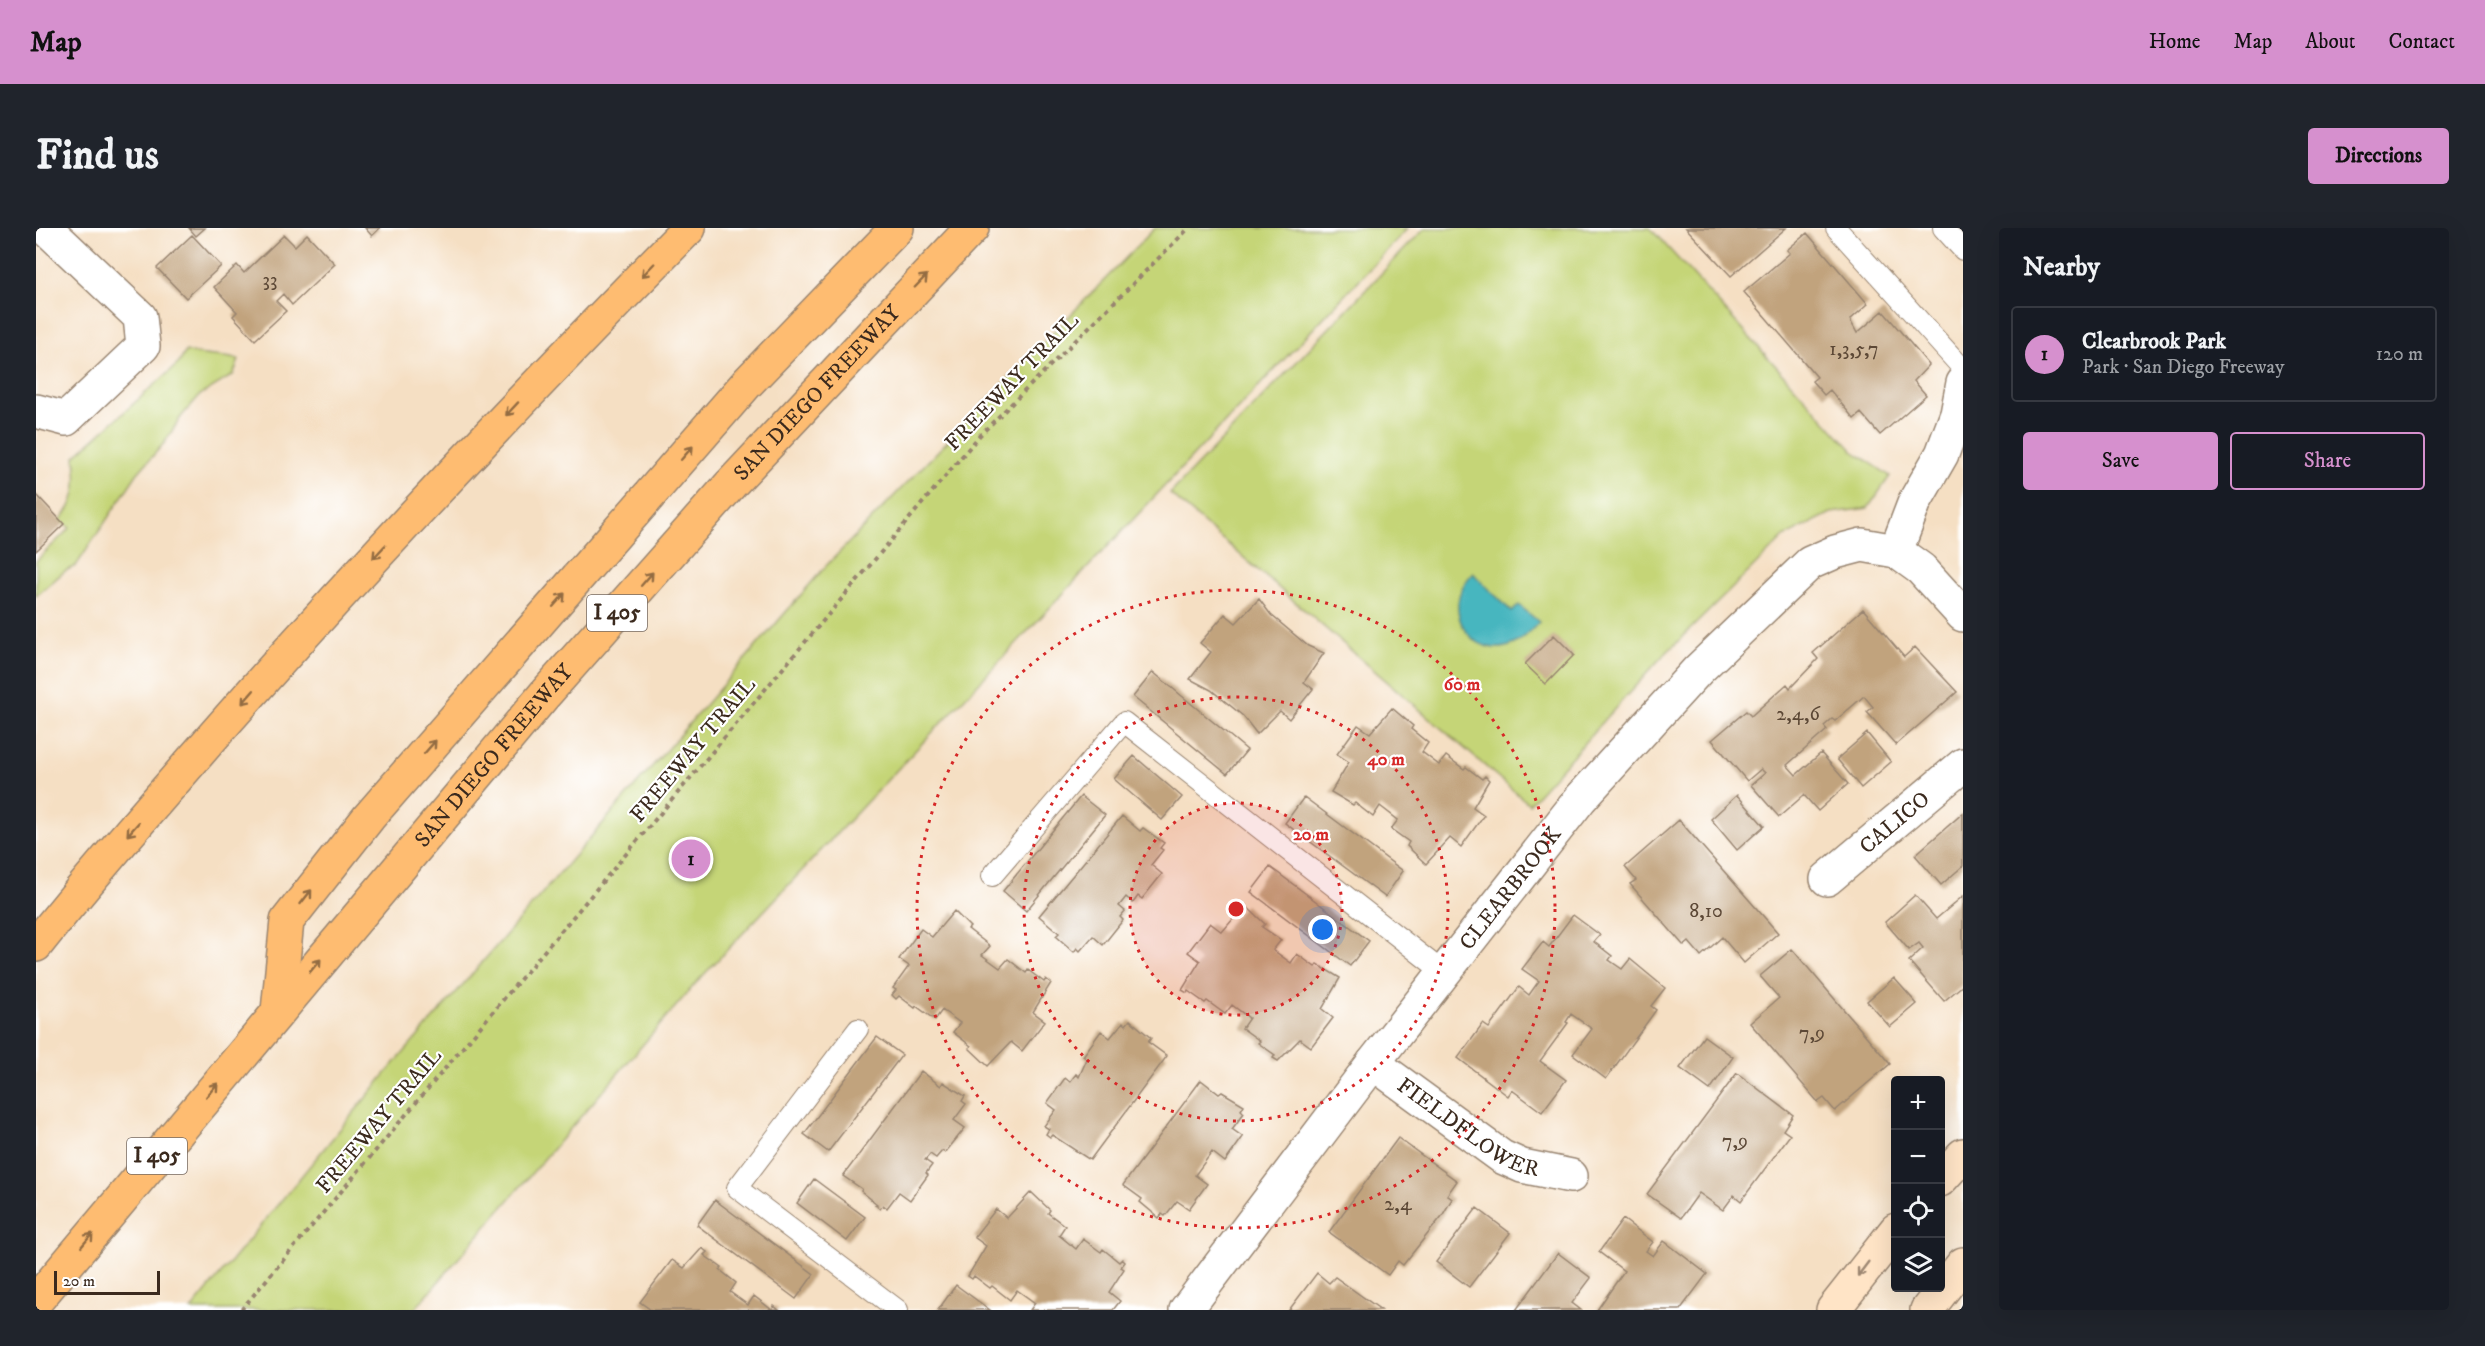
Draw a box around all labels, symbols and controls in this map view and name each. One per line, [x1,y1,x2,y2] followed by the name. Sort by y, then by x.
[30,25,82,60] text: Map
[2149,29,2201,55] text: Home
[2234,29,2272,55] text: Map
[2305,29,2356,55] text: About
[2389,29,2455,55] text: Contact
[2308,128,2449,184] button: Directions
[36,130,159,182] text: Find us
[2023,251,2100,284] text: Nearby
[641,262,655,277] one-way arrow
[263,268,277,293] house number: 33
[914,273,928,288] one-way arrow
[728,299,907,486] street label: SAN DIEGO FREEWAY
[939,307,1085,457] street label: FREEWAY TRAIL
[2082,328,2226,355] text: Clearbrook Park
[1829,337,1879,362] house number: 1,3,5,7
[2041,342,2048,367] text: 1
[2376,342,2423,367] text: 120 m
[2082,355,2284,380] text: Park · San Diego Freeway
[505,402,519,417] one-way arrow
[2023,432,2218,490] button: Save
[2230,432,2425,490] button: Share
[680,446,694,461] one-way arrow
[372,544,386,559] one-way arrow
[640,572,654,587] one-way arrow
[552,592,565,608] one-way arrow
[587,595,647,631] road number: I 405
[409,658,579,853] street label: SAN DIEGO FREEWAY
[624,672,762,828] street label: FREEWAY TRAIL
[1444,674,1481,696] text: 60 m
[241,689,255,704] one-way arrow
[1776,702,1820,727] house number: 2,4,6
[424,739,437,755] one-way arrow
[1366,749,1405,771] text: 40 m
[1854,785,1935,860] street label: CALICO
[126,821,140,836] one-way arrow
[1453,821,1567,955] street label: CLEARBROOK
[1293,824,1329,846] text: 20 m
[672,836,710,882] pin: 1
[300,889,313,905] one-way arrow
[1226,899,1246,919] centre of rings
[1689,899,1723,924] house number: 8,10
[1308,915,1337,944] your location
[309,958,322,974] one-way arrow
[1799,1021,1825,1046] house number: 7,9
[310,1043,448,1199] street label: FREEWAY TRAIL
[1392,1072,1542,1183] street label: FIELDFLOWER
[1891,1076,1945,1292] map controls
[1891,1076,1945,1130] button: +
[205,1082,218,1098] one-way arrow
[1722,1129,1748,1154] house number: 7,9
[1891,1130,1945,1184] button: −
[127,1138,187,1174] road number: I 405
[1891,1184,1945,1238] button: locate
[1384,1192,1412,1217] house number: 2,4
[80,1233,94,1248] one-way arrow
[1891,1238,1945,1292] button: layers
[1857,1261,1870,1277] one-way arrow
[54,1268,160,1296] scale bar
[63,1271,95,1291] text: 20 m

